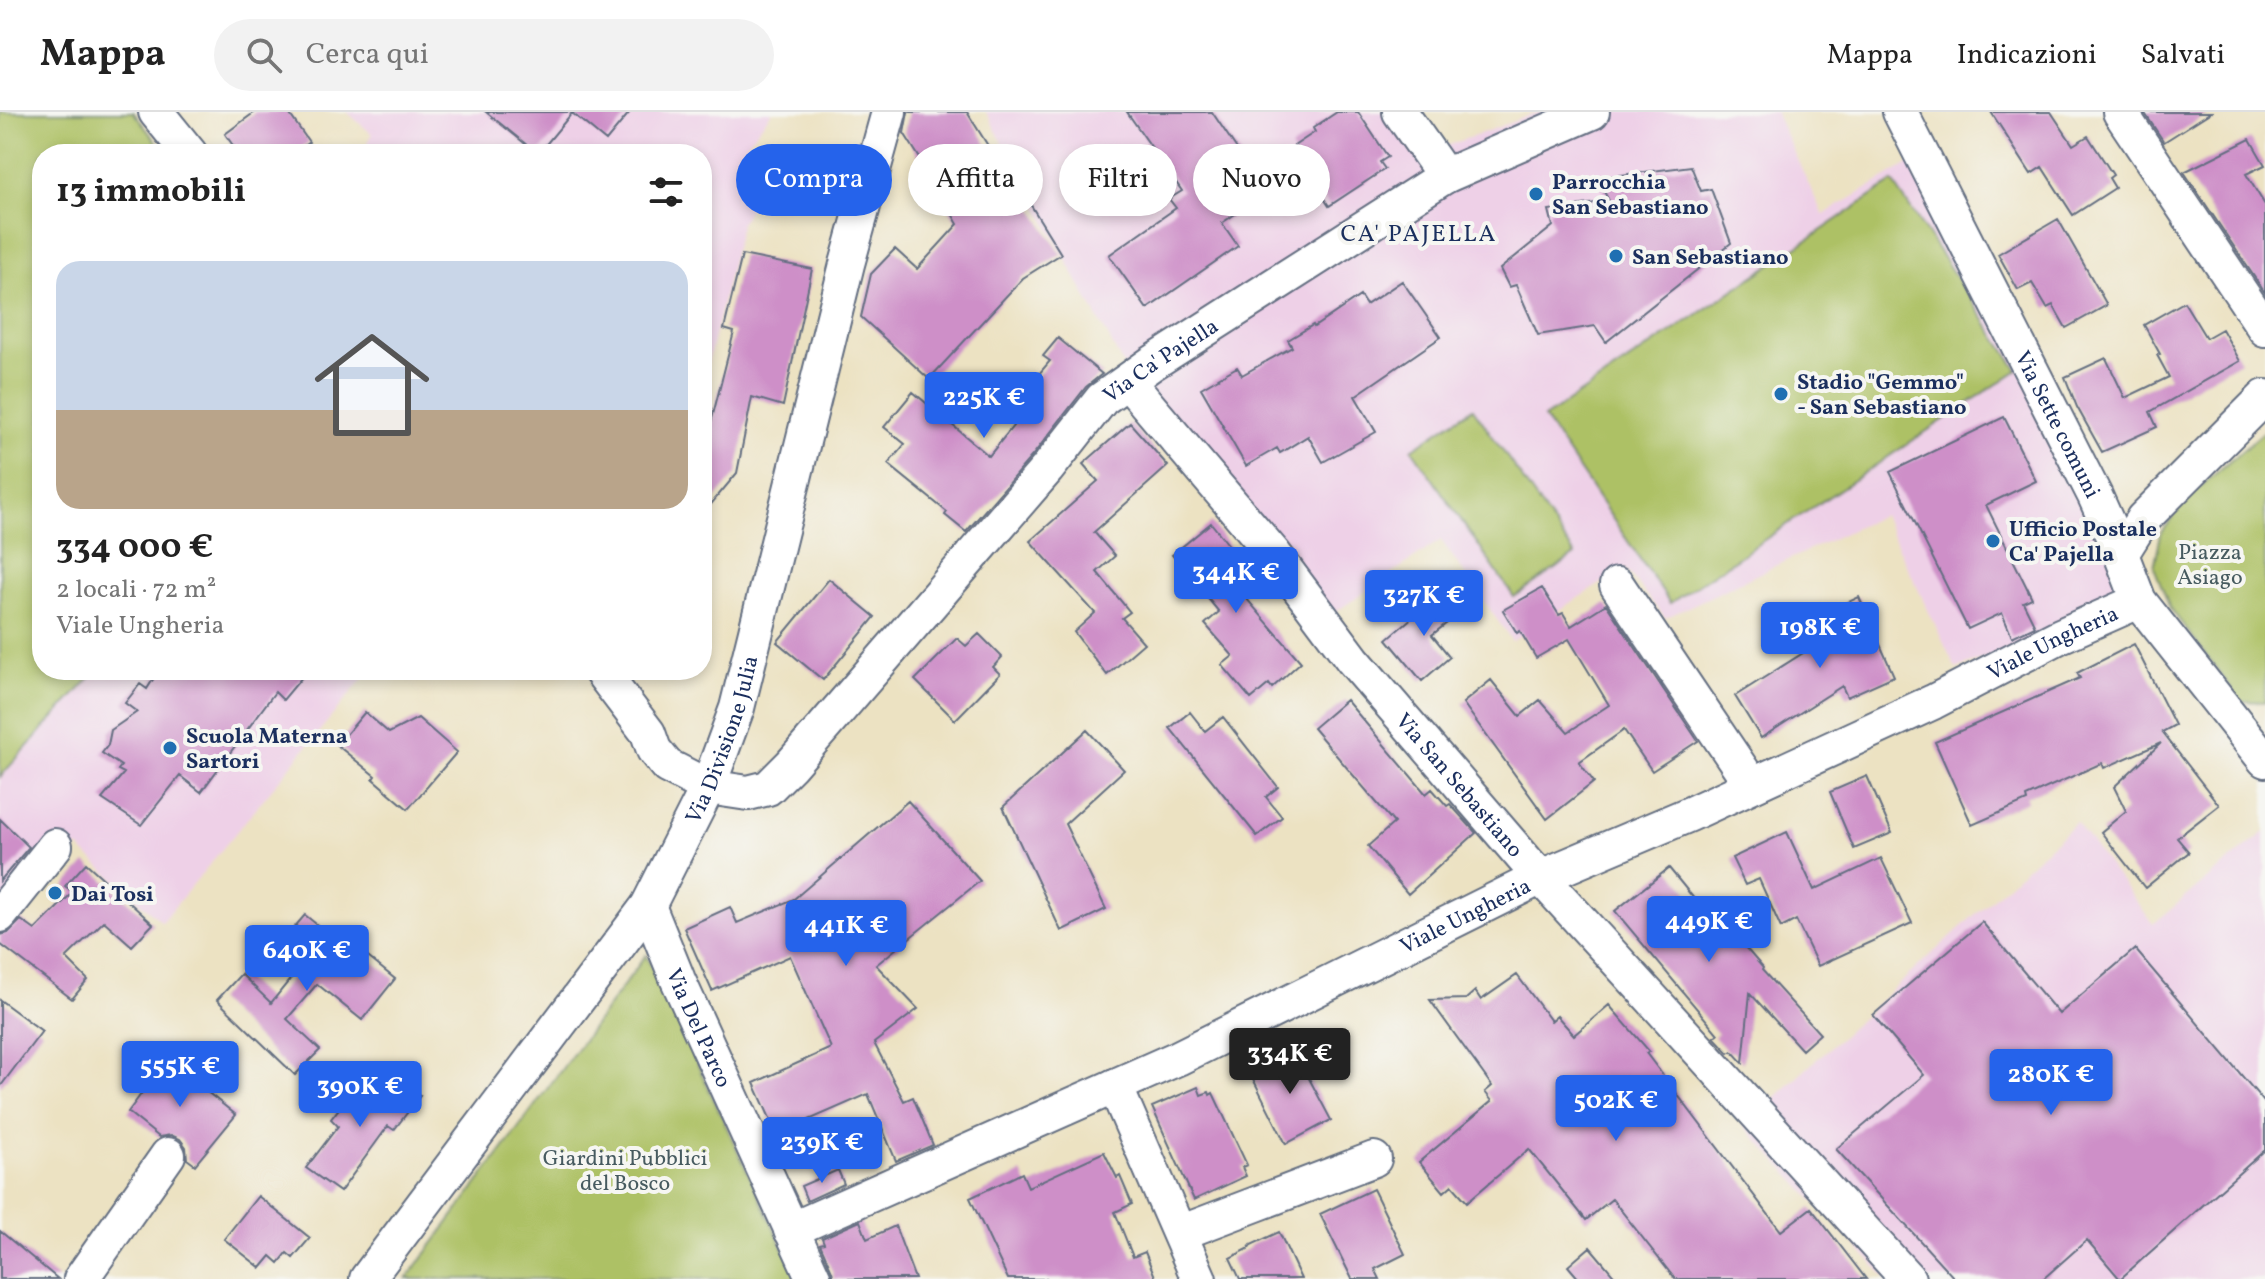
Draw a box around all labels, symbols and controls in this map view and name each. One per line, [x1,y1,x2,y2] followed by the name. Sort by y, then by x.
[214,19,774,91] search box
[40,29,166,82] text: Mappa
[242,33,286,77] icon: search
[306,34,429,76] text: Cerca qui
[1827,36,1913,75] text: Mappa
[1957,36,2097,75] text: Indicazioni
[2141,36,2225,75] text: Salvati
[736,144,892,216] chip: Compra
[908,144,1043,216] chip: Affitta
[1059,144,1177,216] chip: Filtri
[1193,144,1330,216] chip: Nuovo
[1552,168,1709,224] place label: Parrocchia San Sebastiano
[56,169,246,216] text: 13 immobili
[644,170,688,214] icon: filters
[1527,185,1545,203] marker: Parrocchia San Sebastiano
[1341,218,1497,252] district label: CA' PAJELLA
[1632,243,1789,274] place label: San Sebastiano
[1607,247,1625,265] marker: San Sebastiano
[1097,312,1225,412] street label: Via Ca' Pajella
[300,313,444,457] icon: home
[2006,346,2107,504] street label: Via Sette comuni
[1797,368,1966,424] place label: Stadio "Gemmo" - San Sebastiano
[919,372,1049,440] pin: 225K €
[943,380,1025,416] text: 225K €
[1772,385,1790,403] marker: Stadio "Gemmo" - San Sebastiano
[2009,515,2157,571] place label: Ufficio Postale Ca' Pajella
[56,525,213,572] text: 334 000 €
[1984,532,2002,550] marker: Ufficio Postale Ca' Pajella
[2177,538,2243,594] park label: Piazza Asiago
[1171,547,1301,615] pin: 344K €
[1192,555,1280,591] text: 344K €
[1359,570,1489,638] pin: 327K €
[56,572,216,608] text: 2 locali · 72 m²
[1383,578,1465,614] text: 327K €
[1982,599,2124,689] street label: Viale Ungheria
[1755,602,1885,670] pin: 198K €
[56,608,224,644] text: Viale Ungheria
[1779,610,1861,646] text: 198K €
[679,653,767,830] street label: Via Divisione Julia
[1387,707,1529,865] street label: Via San Sebastiano
[186,722,348,778] place label: Scuola Materna Sartori
[161,739,179,757] marker: Scuola Materna Sartori
[1395,872,1537,963] street label: Viale Ungheria
[71,880,154,911] place label: Dai Tosi
[46,884,64,902] marker: Dai Tosi
[1644,896,1774,964] pin: 449K €
[781,900,911,968] pin: 441K €
[1665,904,1753,940] text: 449K €
[803,908,889,944] text: 441K €
[242,925,372,993] pin: 640K €
[263,933,351,969] text: 640K €
[657,964,738,1093] street label: Via Del Parco
[1225,1028,1355,1096] pin: 334K €
[1247,1036,1333,1072] text: 334K €
[115,1041,245,1109] pin: 555K €
[140,1049,220,1085] text: 555K €
[1986,1049,2116,1117] pin: 280K €
[2008,1057,2094,1093] text: 280K €
[295,1061,425,1129] pin: 390K €
[317,1069,403,1105] text: 390K €
[1551,1075,1681,1143] pin: 502K €
[1574,1083,1658,1119] text: 502K €
[757,1117,887,1185] pin: 239K €
[780,1125,864,1161] text: 239K €
[543,1144,707,1200] park label: Giardini Pubblici del Bosco

